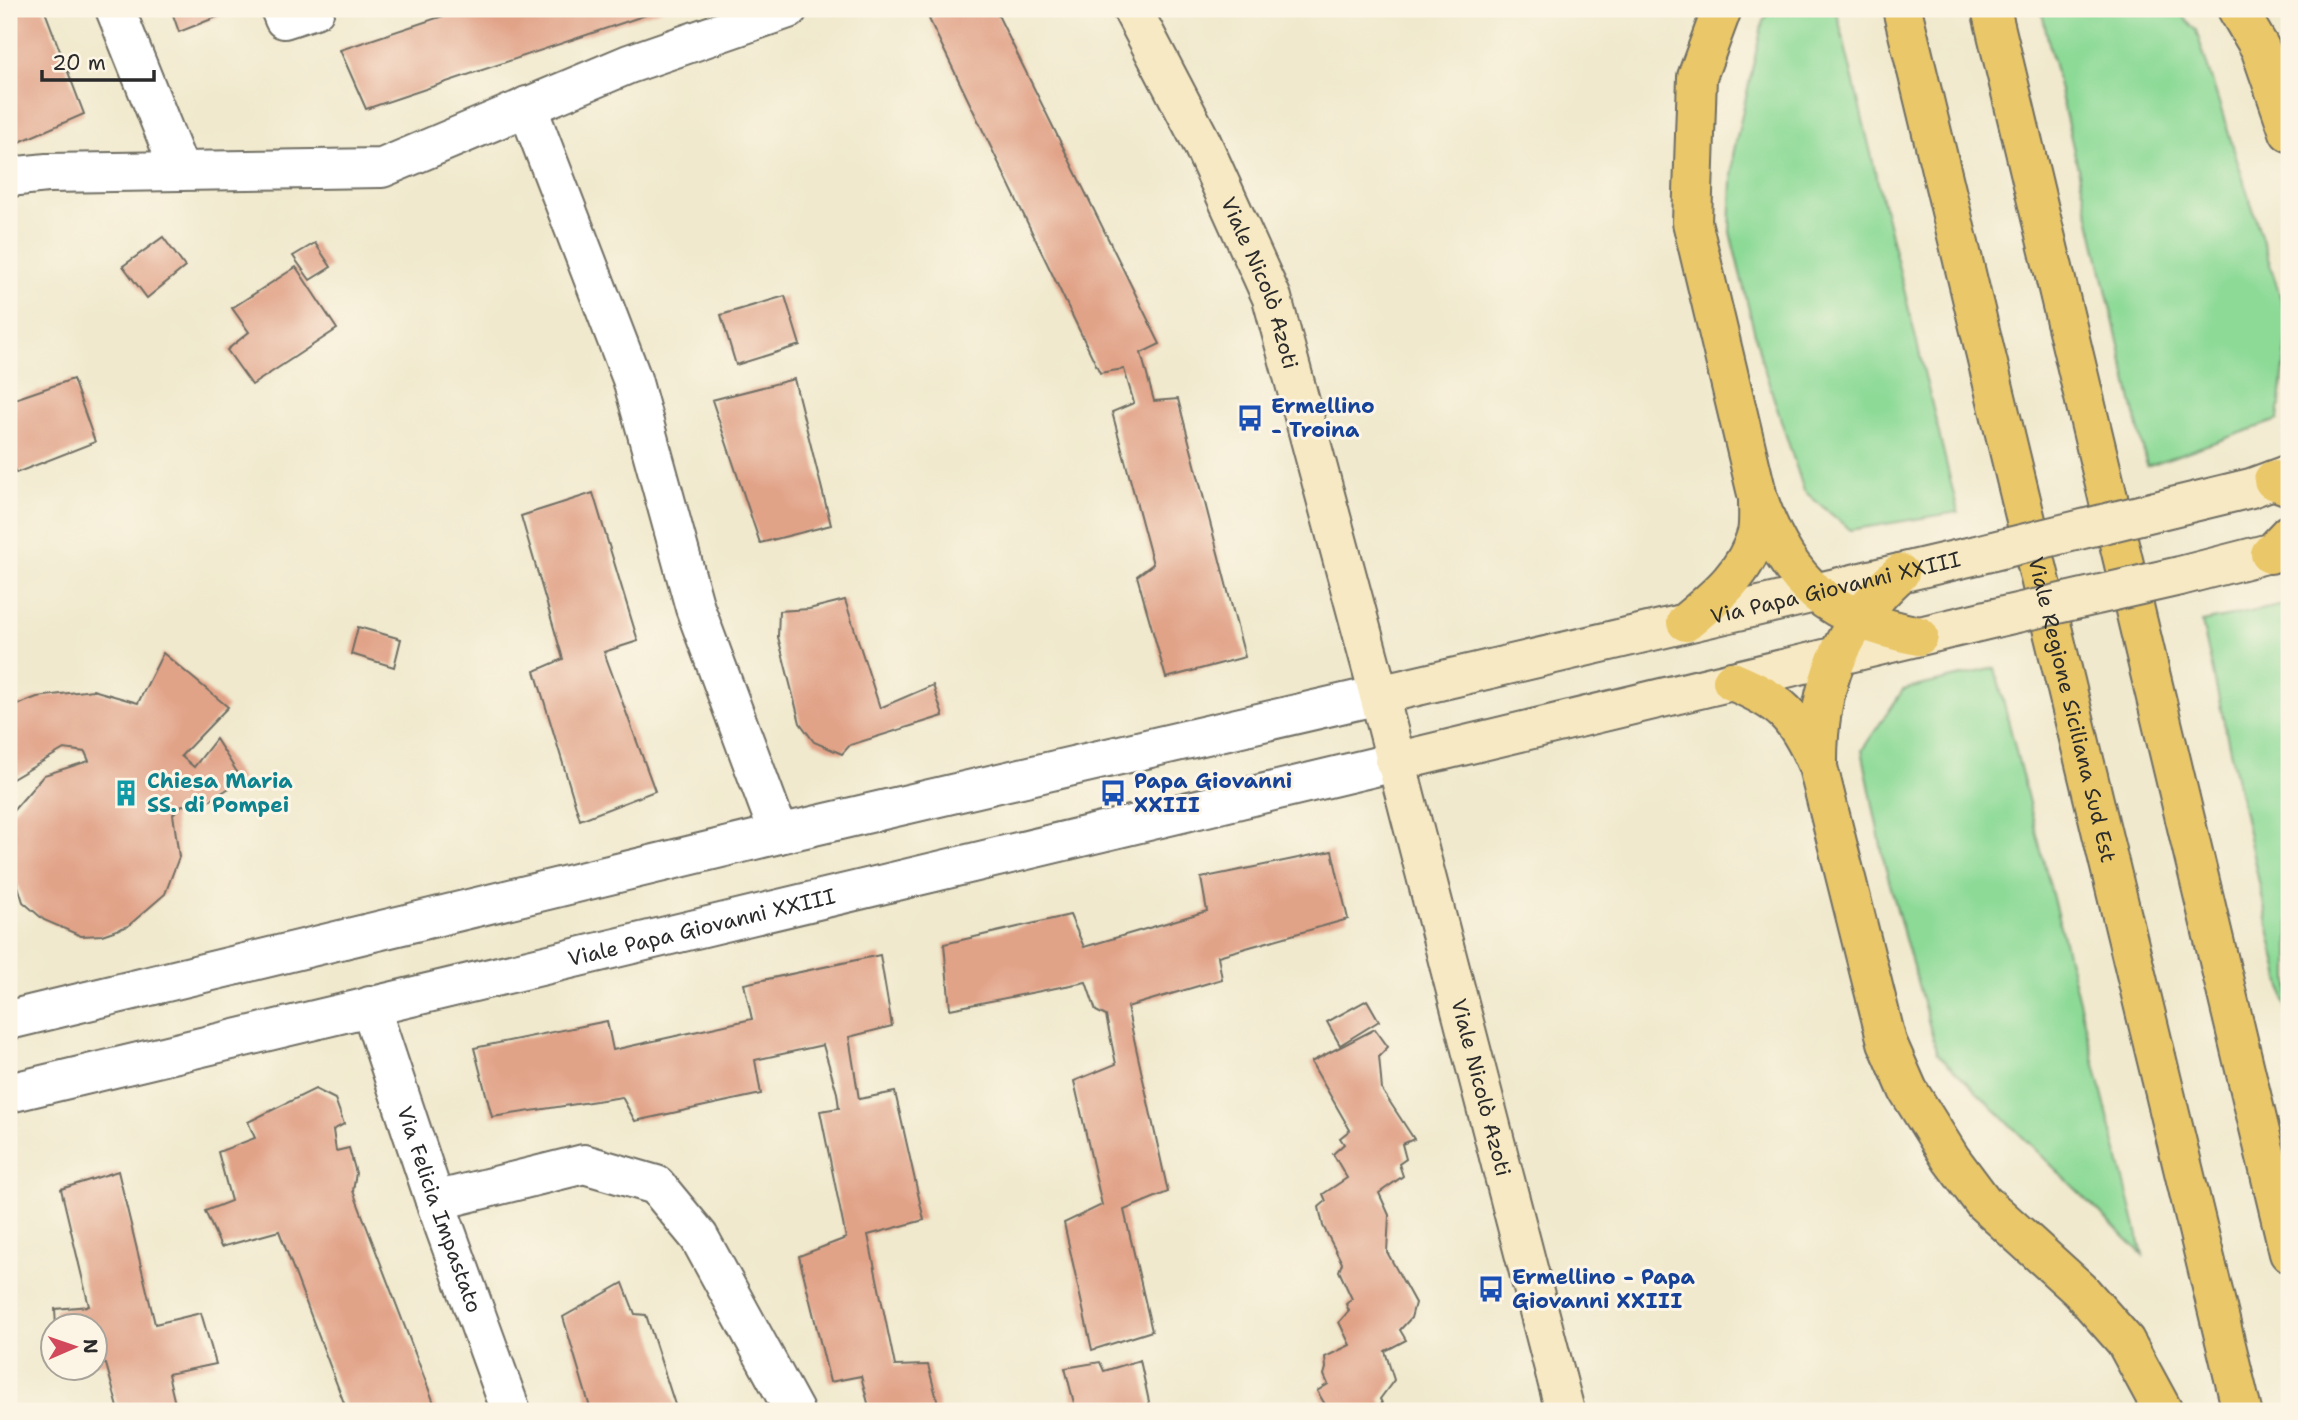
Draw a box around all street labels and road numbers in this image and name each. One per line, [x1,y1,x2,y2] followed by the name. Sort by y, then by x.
[1214,193,1304,372] street label: Viale Nicolò Azoti
[1708,545,1963,631] street label: Via Papa Giovanni XXIII
[2021,554,2122,865] street label: Viale Regione Siciliana Sud Est
[565,882,838,973] street label: Viale Papa Giovanni XXIII
[1445,996,1517,1179] street label: Viale Nicolò Azoti
[390,1103,488,1317] street label: Via Felicia Impastato

